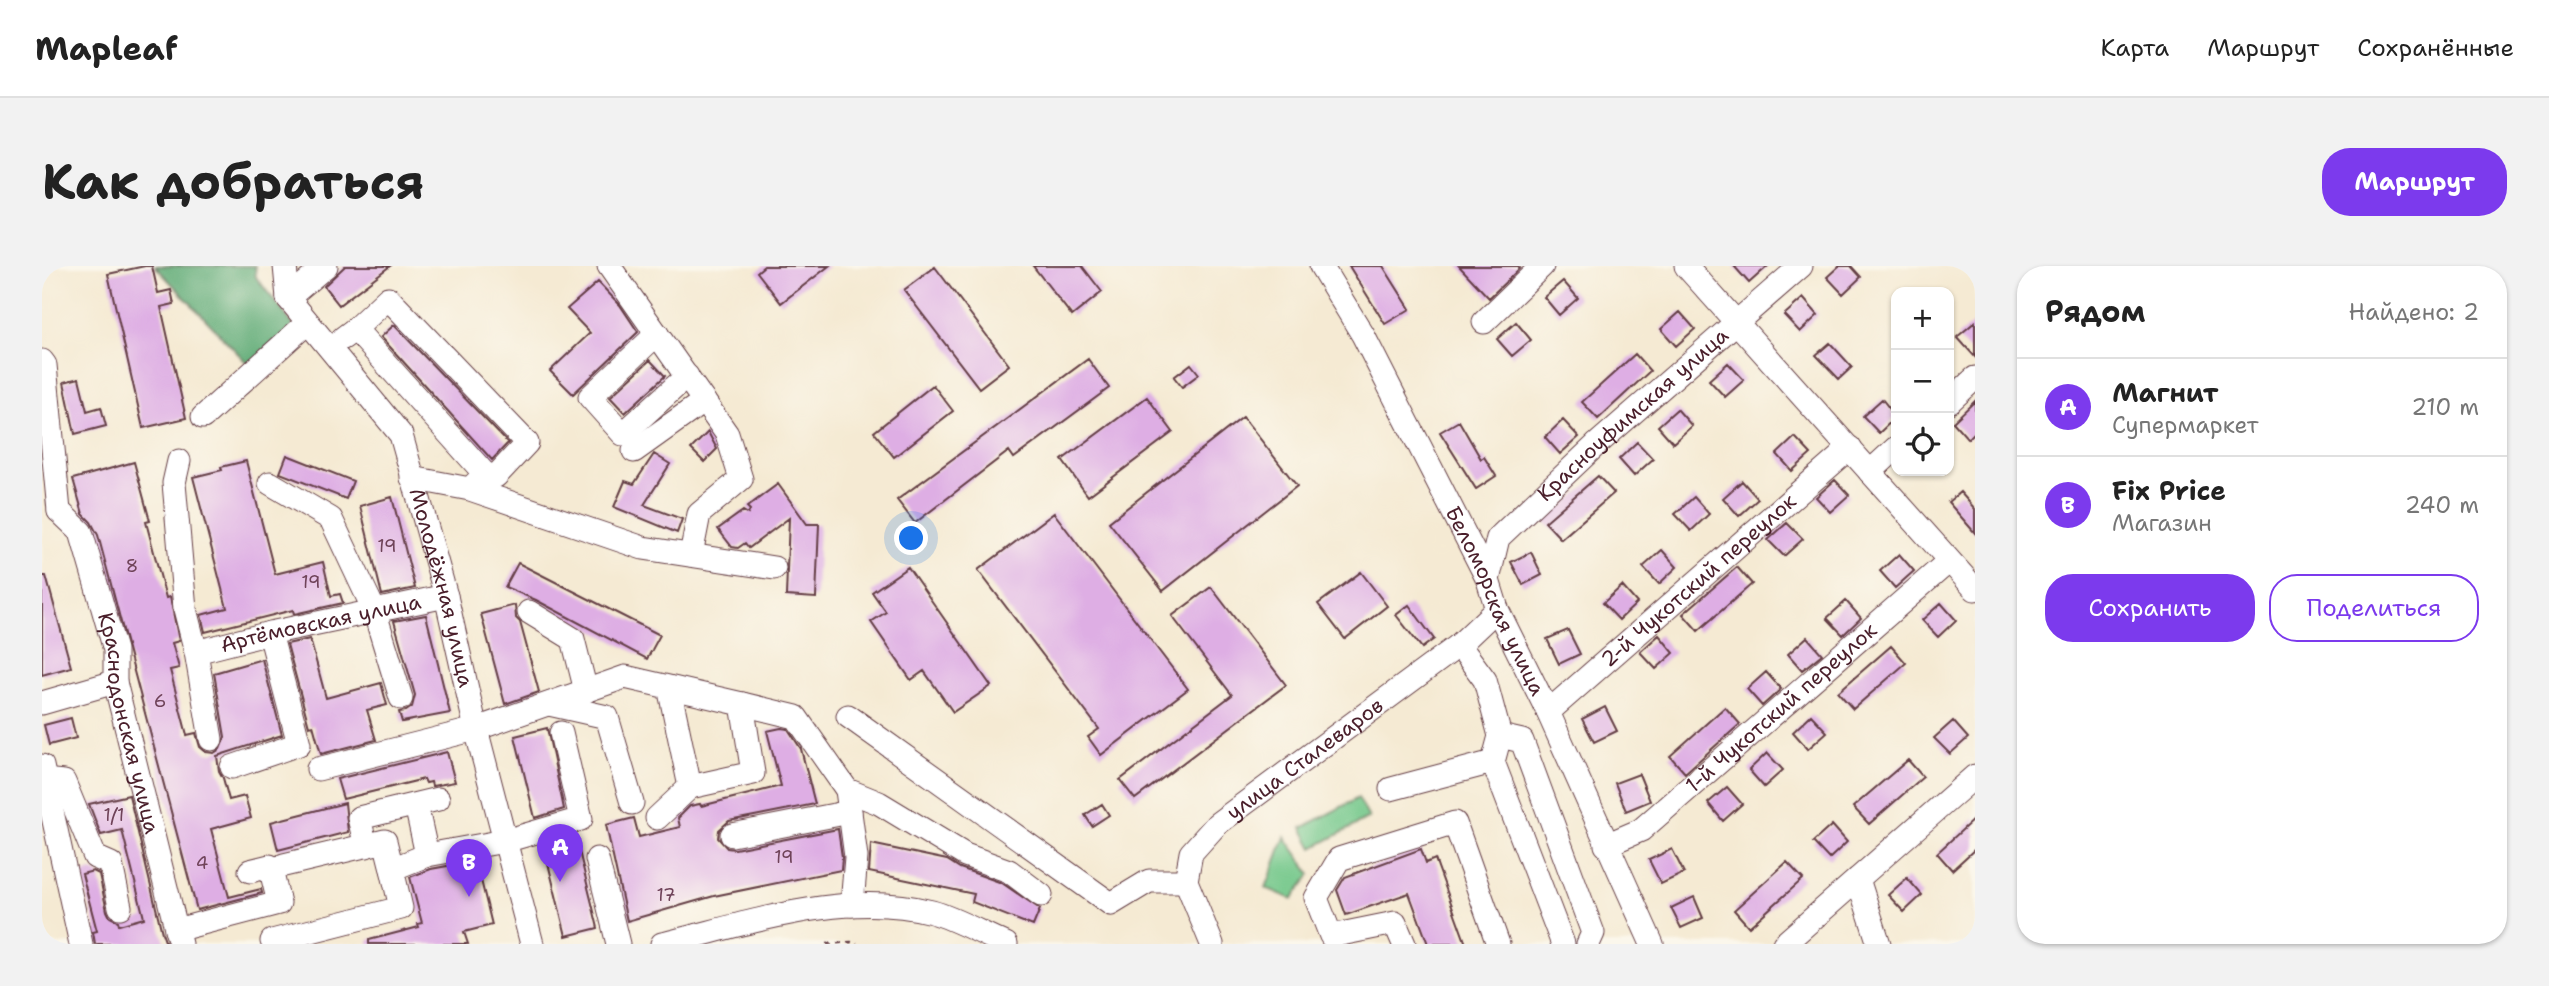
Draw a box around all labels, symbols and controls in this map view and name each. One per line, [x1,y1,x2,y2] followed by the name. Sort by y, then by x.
[35,26,178,71] text: Mapleaf
[2101,32,2169,64] text: Карта
[2207,32,2319,64] text: Маршрут
[2357,32,2514,64] text: Сохранённые
[2322,148,2507,216] button: Маршрут
[42,149,424,215] text: Как добраться
[1891,287,1954,476] map controls
[1891,287,1954,350] button: +
[2045,291,2145,332] text: Рядом
[2349,297,2479,327] text: Найдено: 2
[1531,322,1734,508] street label: Красноуфимская улица
[1891,350,1954,413] button: −
[2112,375,2218,410] text: Магнит
[2059,392,2077,422] text: A
[2411,392,2479,422] text: 210 m
[2112,410,2259,440] text: Супермаркет
[1891,413,1954,476] button: locate
[2112,473,2226,508] text: Fix Price
[403,485,480,690] street label: Молодёжная улица
[1595,487,1802,673] street label: 2-й Чукотский переулок
[2061,490,2075,520] text: B
[2405,490,2479,520] text: 240 m
[1439,501,1552,700] street label: Беломорская улица
[2112,508,2212,538] text: Магазин
[894,521,928,555] your location
[377,534,397,558] house number: 19
[126,554,138,578] house number: 8
[301,570,321,594] house number: 19
[2045,574,2255,642] button: Сохранить
[2269,574,2479,642] button: Поделиться
[217,588,423,659] street label: Артёмовская улица
[91,609,166,837] street label: Краснодонская улица
[1679,616,1883,799] street label: 1-й Чукотский переулок
[154,689,166,713] house number: 6
[1221,692,1389,826] street label: улица Сталеваров
[104,803,124,827] house number: 1/1
[537,824,583,882] pin: A
[446,839,492,897] pin: B
[774,845,794,869] house number: 19
[196,851,208,875] house number: 4
[656,883,676,907] house number: 17

